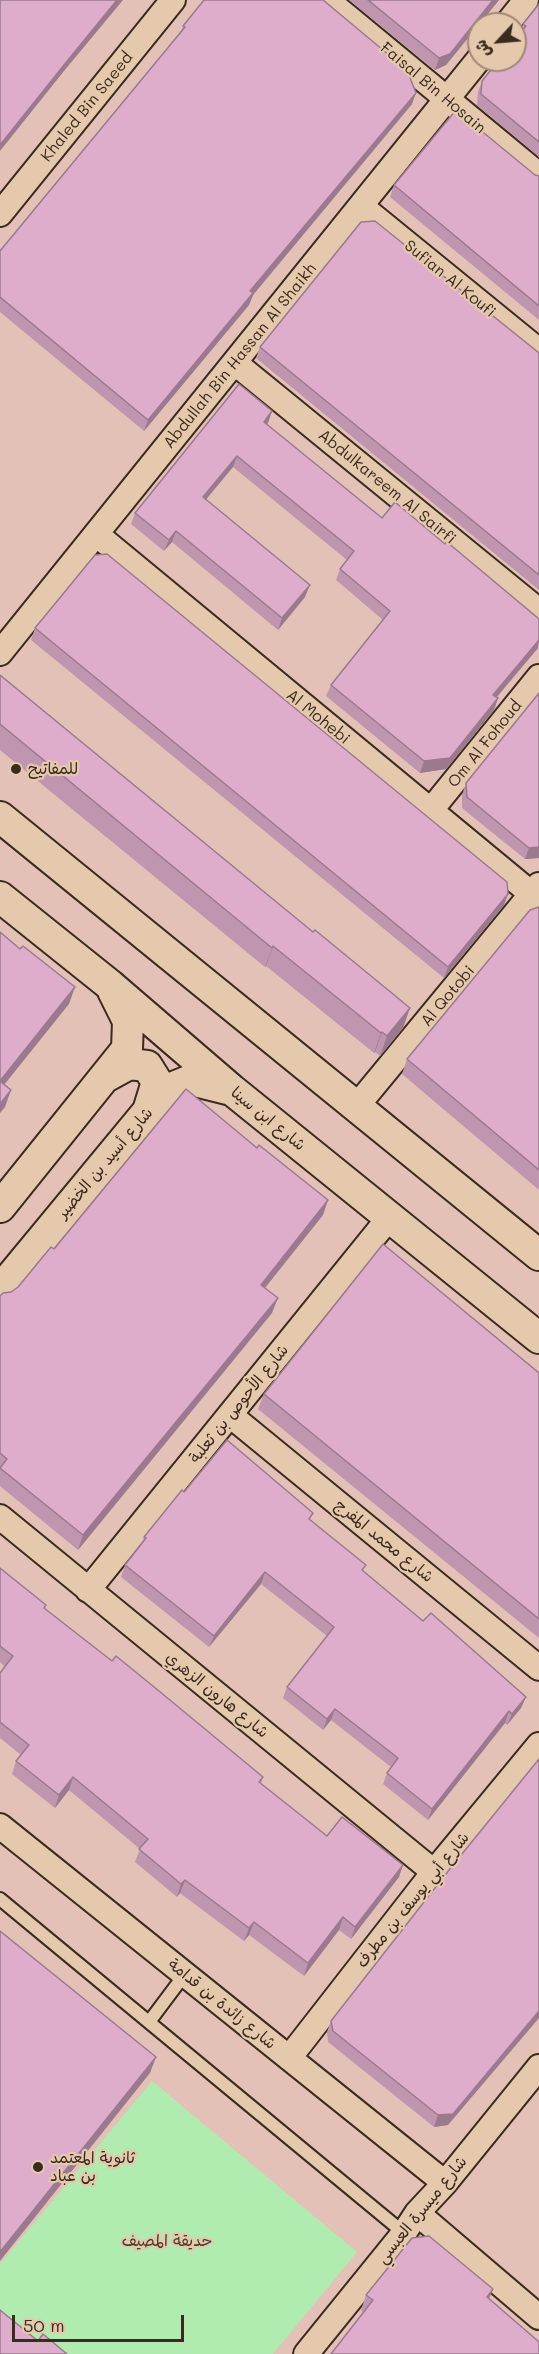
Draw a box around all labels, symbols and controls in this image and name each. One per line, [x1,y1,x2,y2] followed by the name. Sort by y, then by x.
[467,12,527,72] north arrow
[469,37,495,62] text: ش
[376,38,490,138] street label: Faisal Bin Hosain
[37,48,137,166] street label: Khaled Bin Saeed
[400,236,500,322] street label: Sufian Al Koufi
[159,260,321,452] street label: Abdullah Bin Hassan Al Shaikh
[314,426,460,548] street label: Abdulkareem Al Sairfi
[282,685,354,749] street label: Al Mohebi
[444,697,526,791] street label: Om Al Fohoud
[28,759,78,779] place label: للمفاتيح
[9,762,23,776] marker: للمفاتيح
[417,962,479,1030] street label: Al Qotobi
[227,1083,309,1155] street label: شارع ابن سينا
[53,1104,157,1222] street label: شارع أسيد بن الخضير
[185,1341,293,1467] street label: شارع الأحوص بن ثعلبة
[331,1495,437,1587] street label: شارع محمد المفرج
[162,1648,272,1742] street label: شارع هارون الزهري
[352,1828,474,1972] street label: شارع أبي يوسف بن مطرف
[164,1955,280,2053] street label: شارع زائدة بن قدامة
[50,2148,135,2186] place label: ثانوية المعتمد بن عباد
[373,2152,471,2268] street label: شارع ميسرة العبسي
[31,2160,45,2174] marker: ثانوية المعتمد بن عباد
[122,2231,212,2251] park label: حديقة المصيف
[15,2303,188,2341] scale bar
[23,2313,65,2337] text: 50 m

